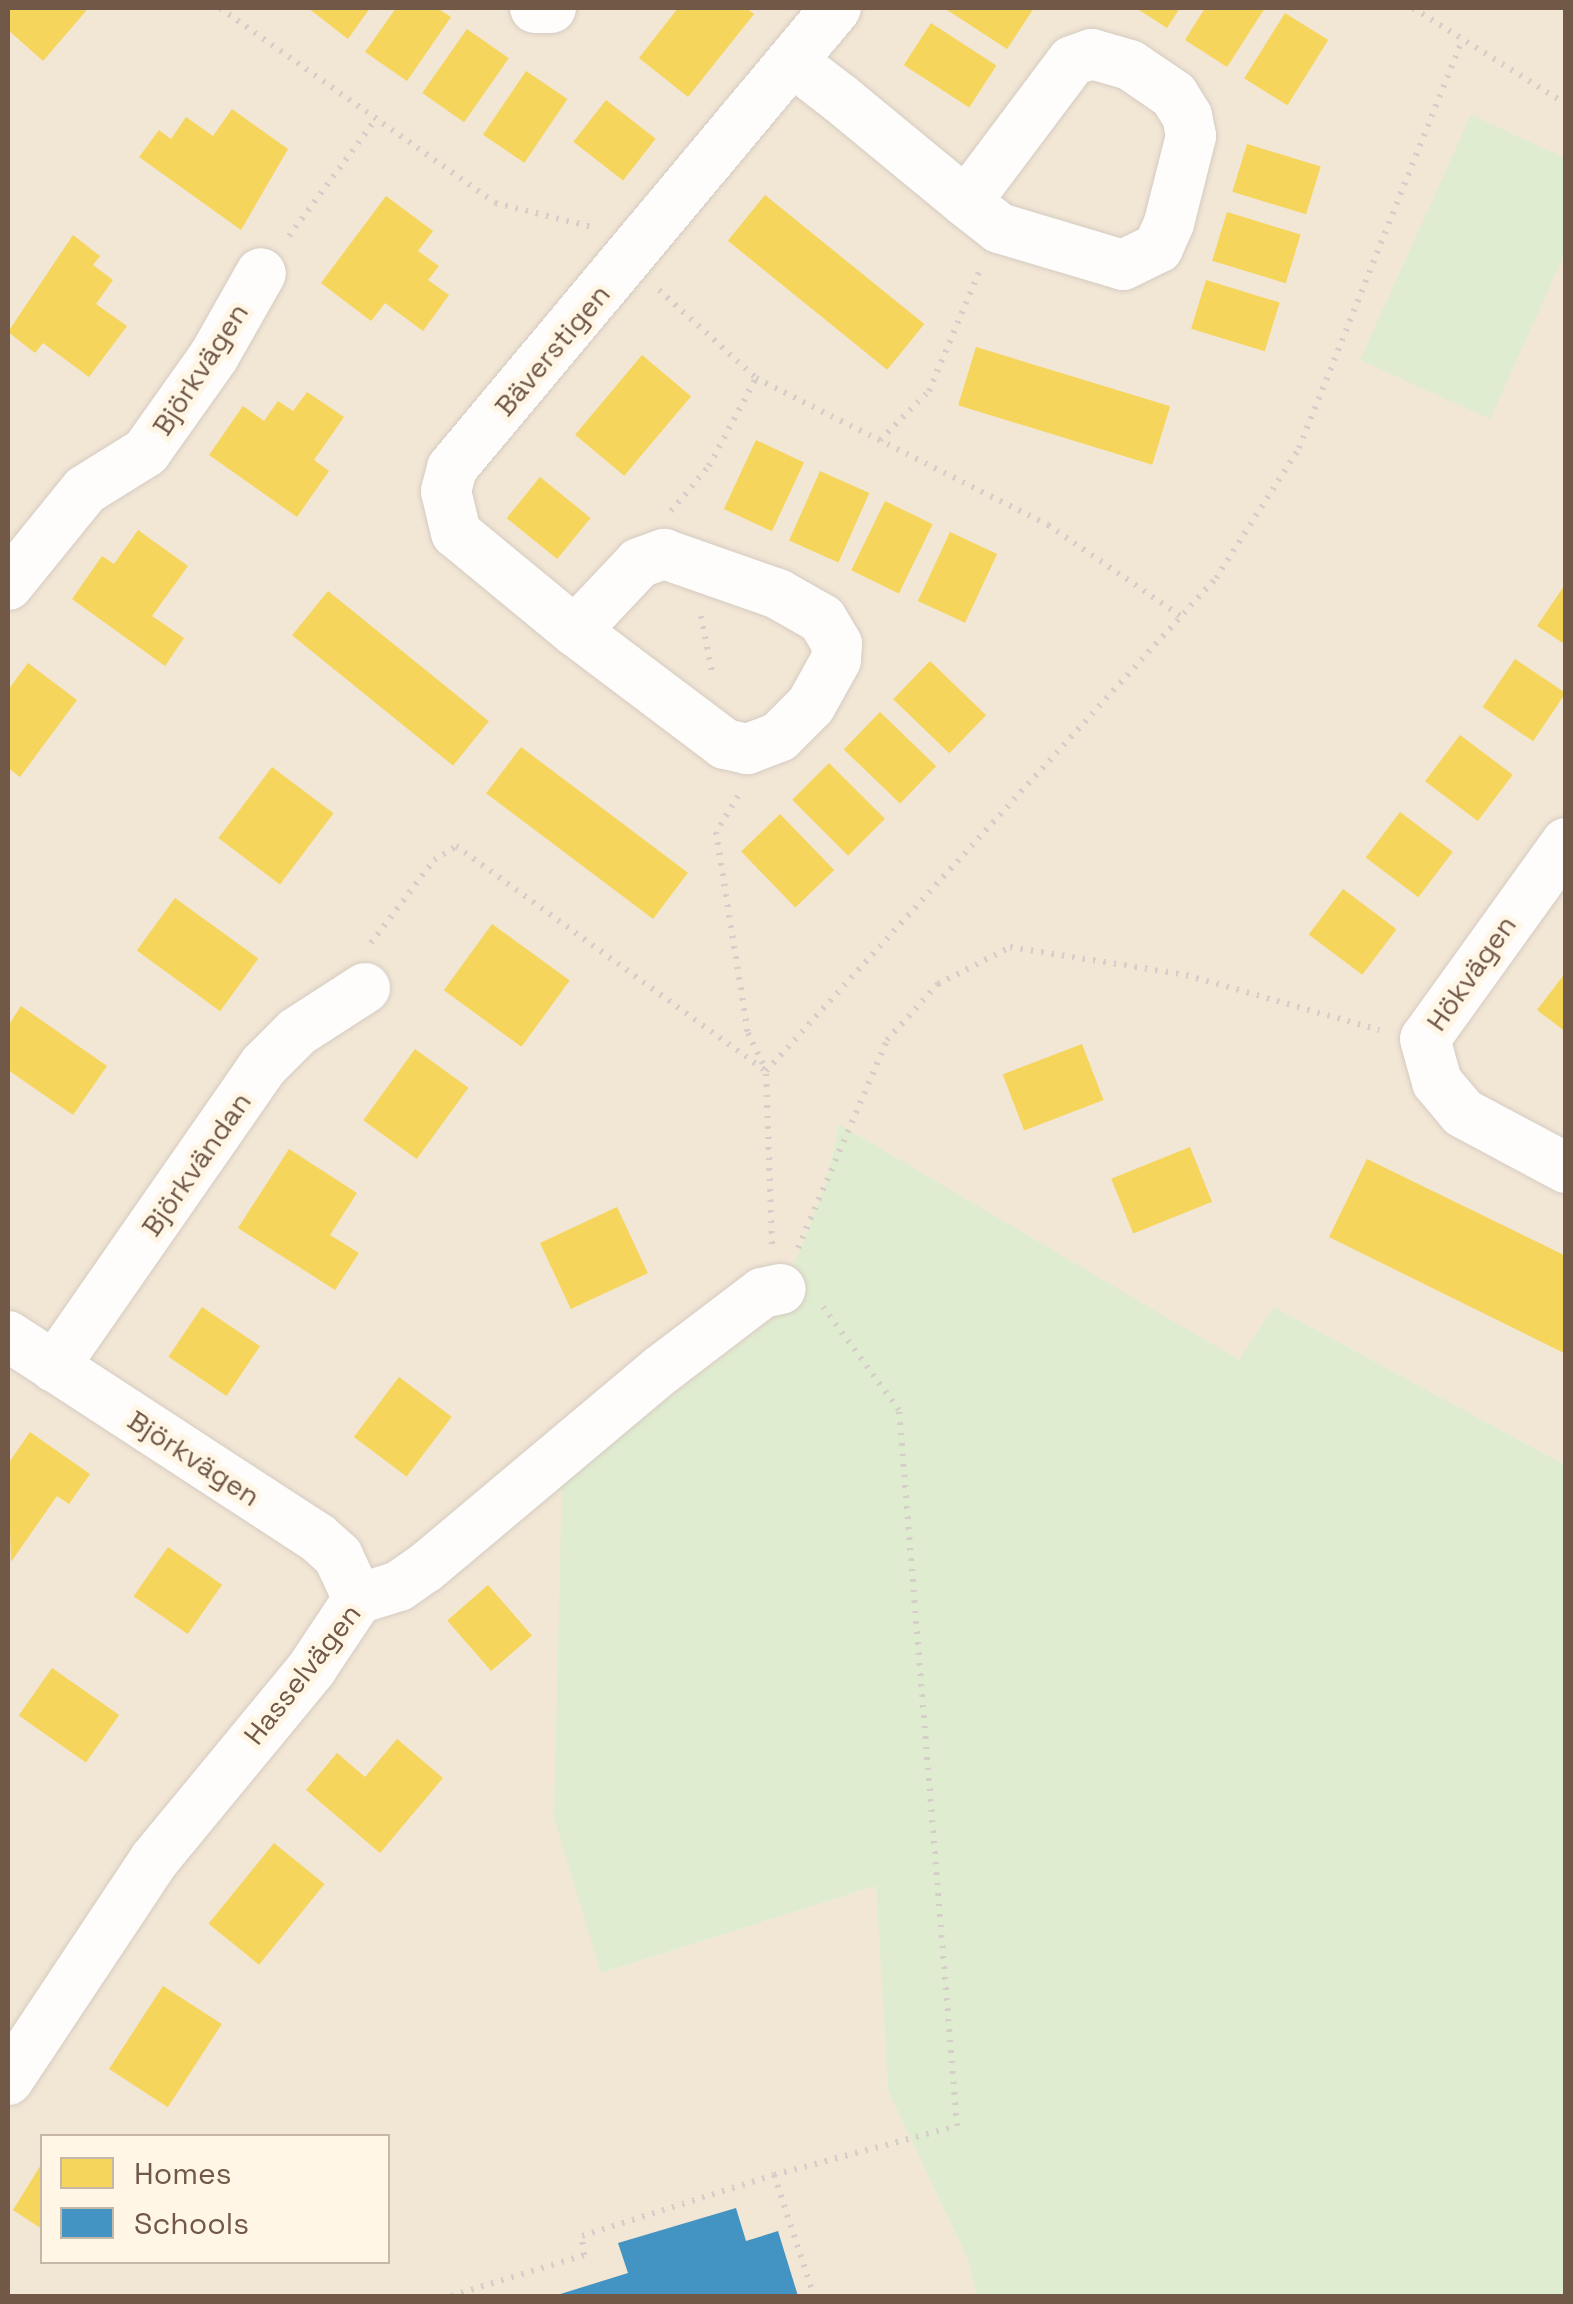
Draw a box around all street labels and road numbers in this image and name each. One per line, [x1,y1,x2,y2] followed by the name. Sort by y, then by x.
[487,277,617,423] street label: Bäverstigen
[145,297,255,441] street label: Björkvägen
[1419,909,1523,1037] street label: Hökvägen
[134,1086,258,1242] street label: Björkvändan
[122,1403,266,1513] street label: Björkvägen
[237,1597,367,1751] street label: Hasselvägen

